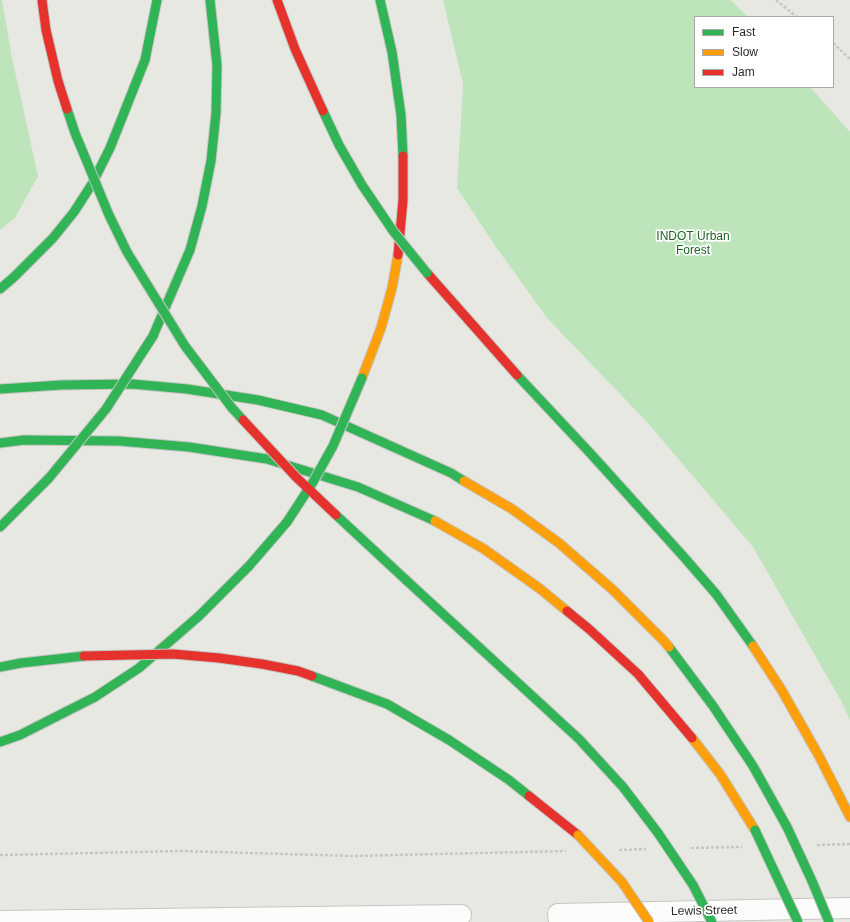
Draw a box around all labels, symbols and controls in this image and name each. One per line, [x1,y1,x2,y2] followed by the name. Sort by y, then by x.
[694,16,834,88] legend
[732,25,755,39] text: Fast
[732,45,758,59] text: Slow
[732,65,755,79] text: Jam
[656,230,730,258] park label: INDOT Urban Forest
[671,903,737,919] street label: Lewis Street

